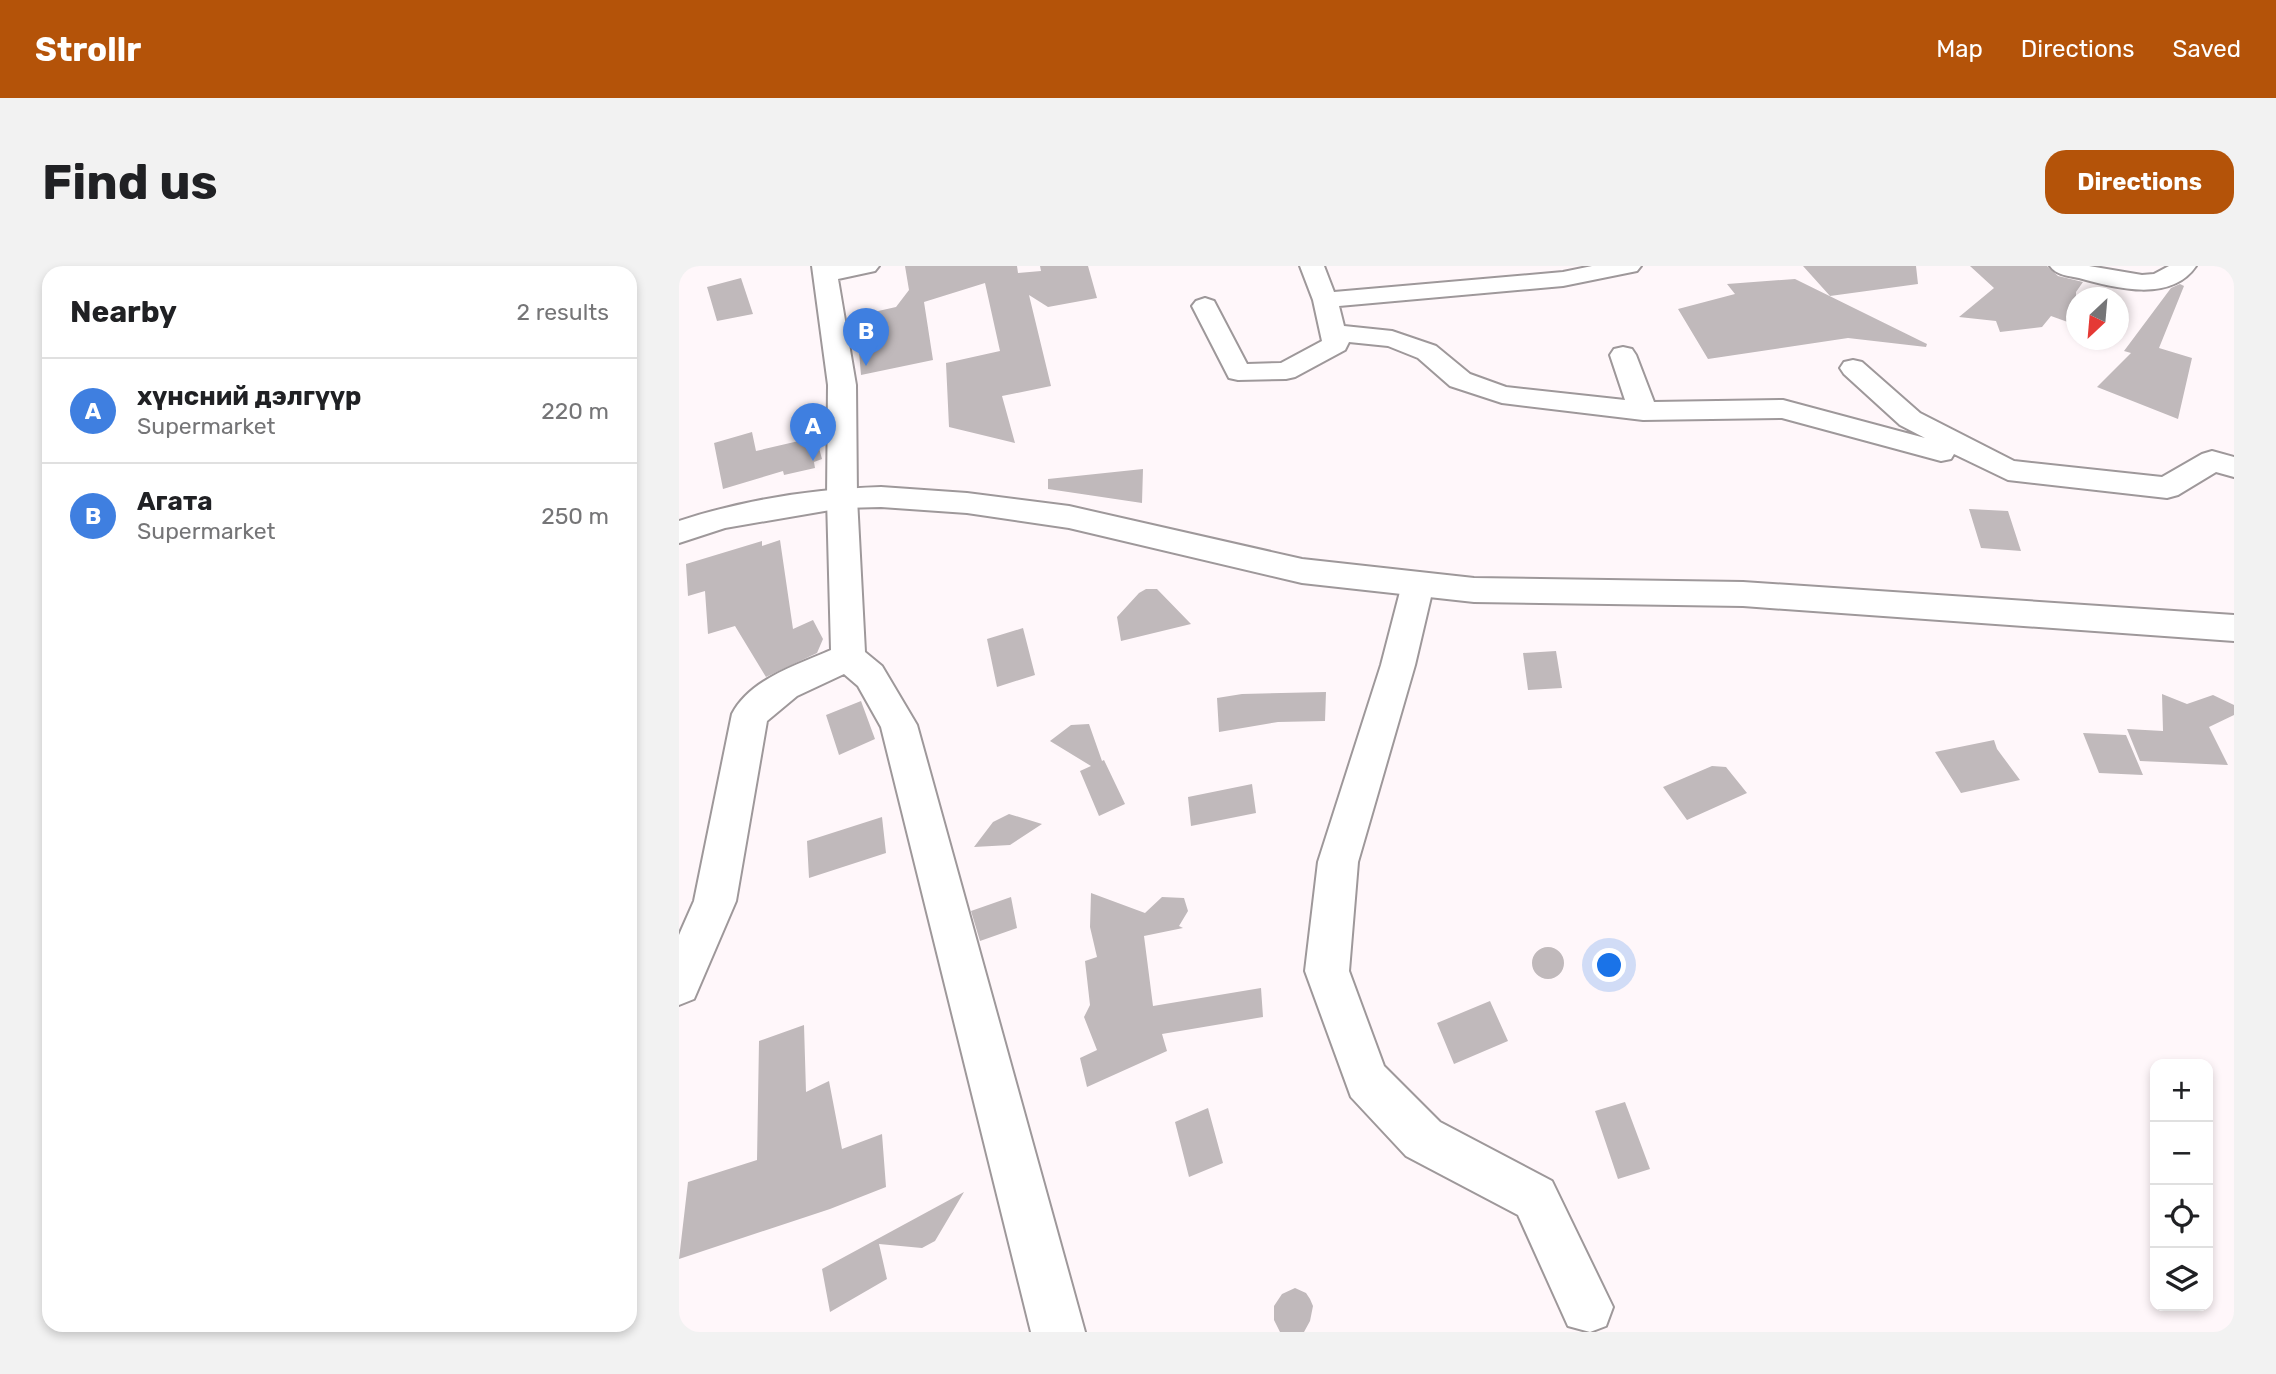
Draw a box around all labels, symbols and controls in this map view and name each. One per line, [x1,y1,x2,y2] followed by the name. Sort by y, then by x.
[35,30,141,69] text: Strollr
[1936,35,1983,63] text: Map
[2021,35,2134,63] text: Directions
[2172,35,2241,63] text: Saved
[2045,150,2234,214] button: Directions
[42,153,218,211] text: Find us
[2066,287,2129,350] north arrow
[70,294,177,330] text: Nearby
[517,298,609,326] text: 2 results
[843,308,889,366] pin: B
[137,381,361,412] text: хүнсний дэлгүүр
[85,397,101,425] text: A
[541,397,609,425] text: 220 m
[790,403,836,461] pin: A
[137,412,275,440] text: Supermarket
[137,486,212,517] text: Агата
[85,502,101,530] text: B
[541,502,609,530] text: 250 m
[137,517,275,545] text: Supermarket
[1592,948,1626,982] your location
[2150,1059,2213,1311] map controls
[2150,1059,2213,1122] button: +
[2150,1122,2213,1185] button: −
[2150,1185,2213,1248] button: locate
[2150,1248,2213,1311] button: layers

